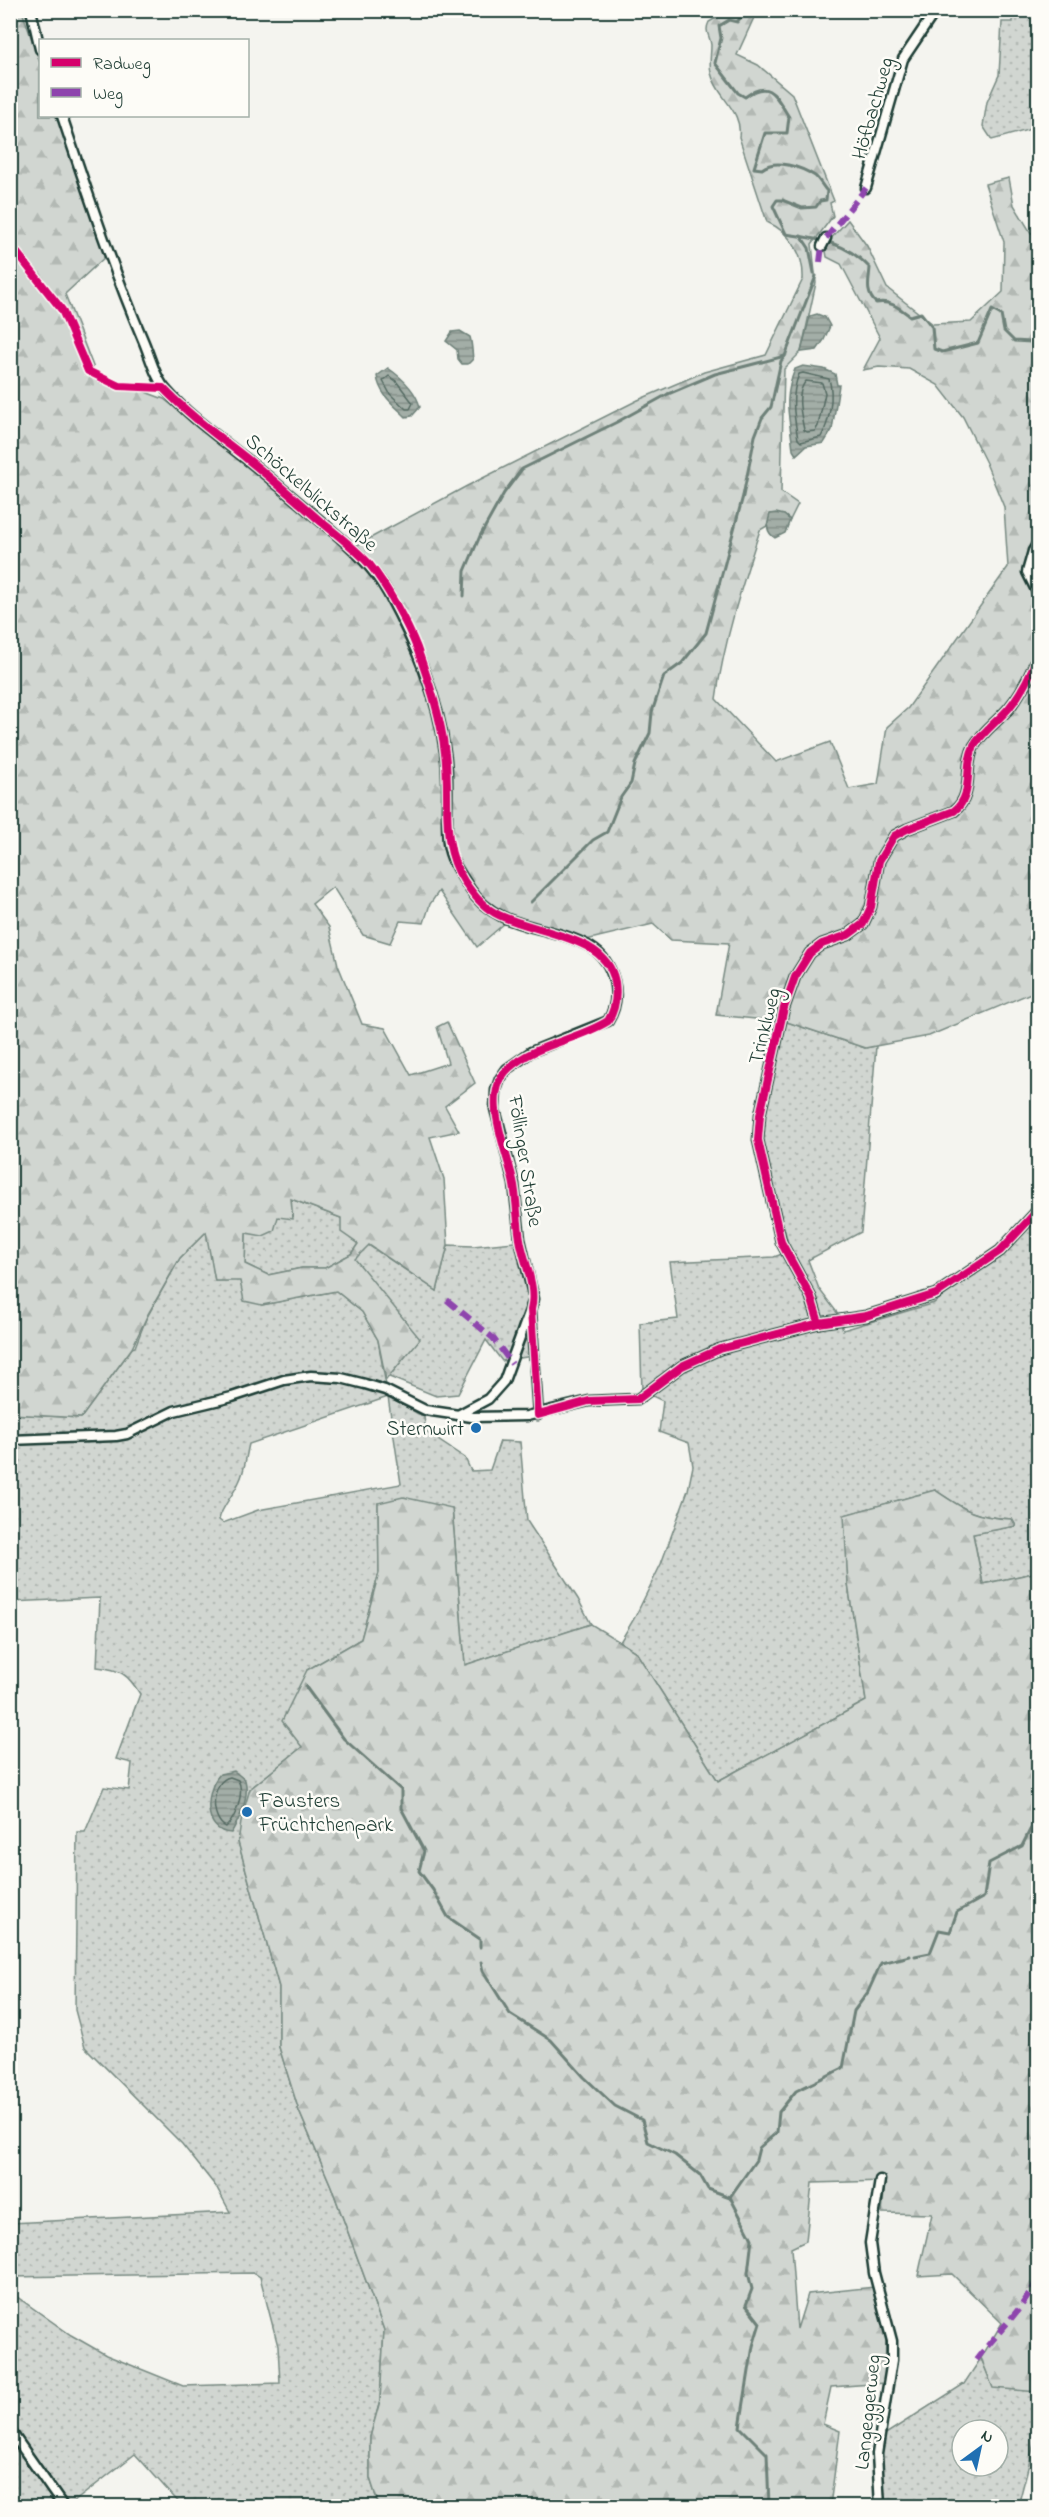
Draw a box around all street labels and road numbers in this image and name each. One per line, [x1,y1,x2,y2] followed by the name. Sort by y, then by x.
[845,54,905,164] street label: Höfbachweg
[238,427,384,560] street label: Schöckelblickstraße
[742,985,792,1068] street label: Trinklweg
[497,1092,549,1230] street label: Föllinger Straße
[848,2353,892,2472] street label: Langeggerweg

